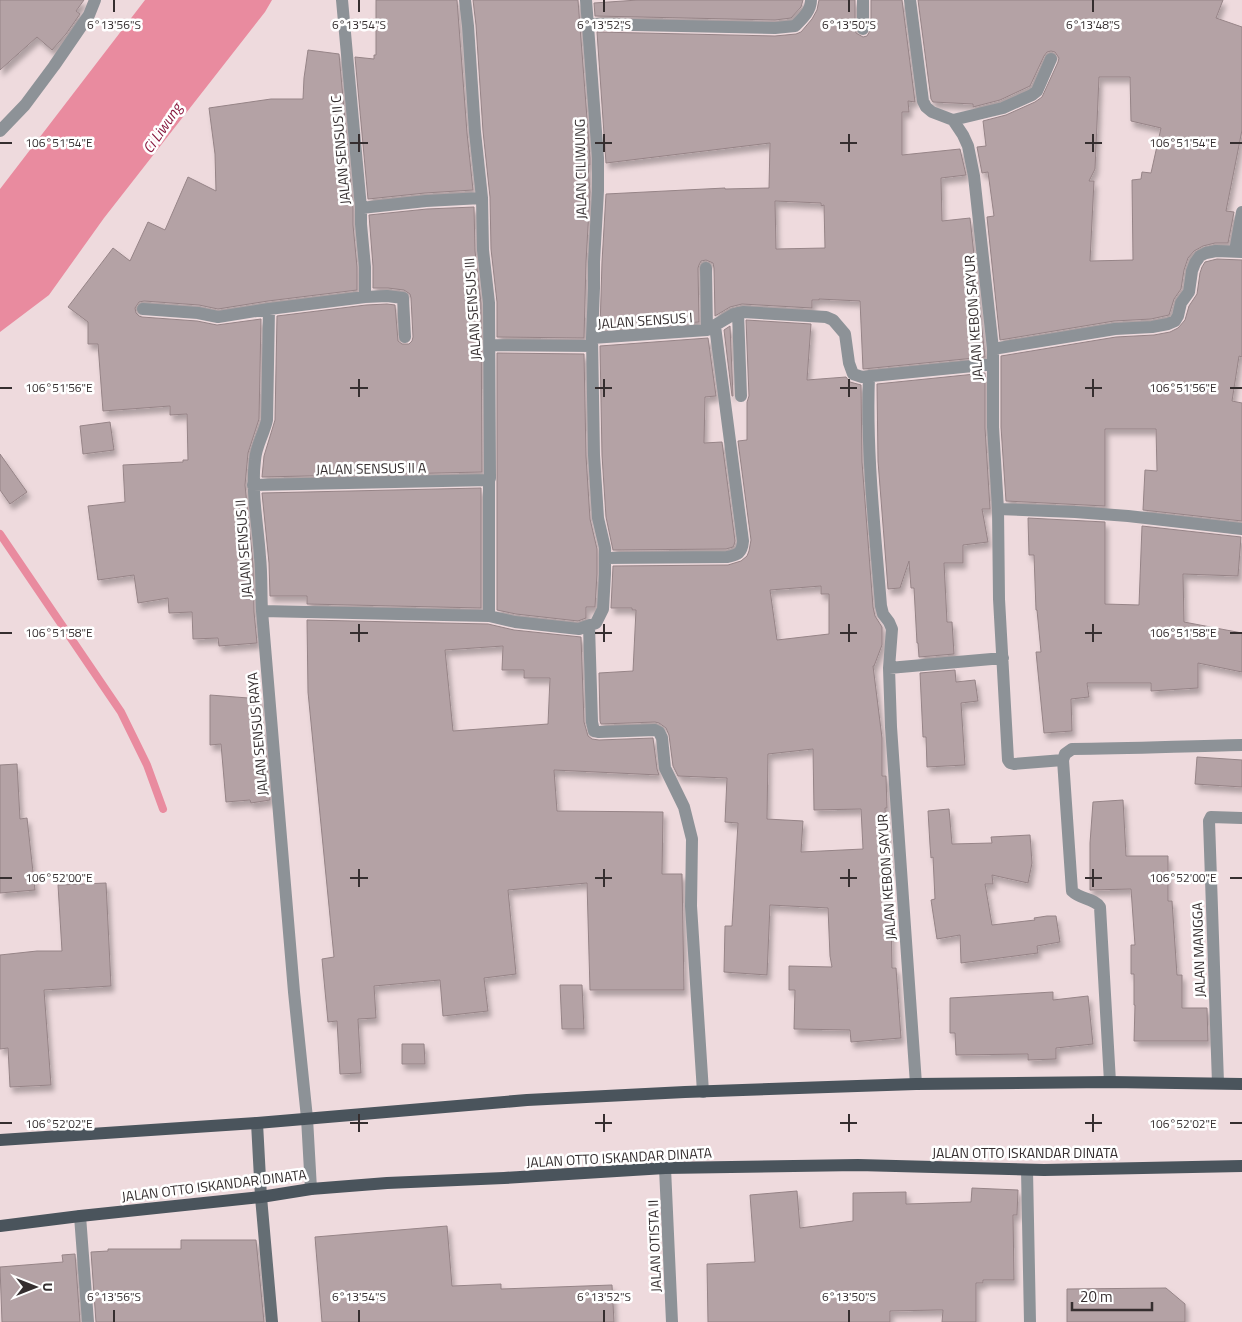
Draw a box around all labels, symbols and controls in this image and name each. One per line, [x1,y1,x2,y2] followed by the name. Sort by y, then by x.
[87,15,141,34] text: 6°13'56"S
[332,15,386,34] text: 6°13'54"S
[577,15,631,34] text: 6°13'52"S
[822,15,876,34] text: 6°13'50"S
[1066,15,1120,34] text: 6°13'48"S
[325,94,355,206] street label: JALAN SENSUS II C
[137,97,188,158] water label: Ci Liwung
[569,118,591,220] street label: JALAN CILIWUNG
[25,133,93,152] text: 106°51'54"E
[1149,133,1217,152] text: 106°51'54"E
[958,254,988,382] street label: JALAN KEBON SAYUR
[458,257,486,361] street label: JALAN SENSUS III
[597,306,693,334] street label: JALAN SENSUS I
[25,378,93,397] text: 106°51'56"E
[1149,378,1217,397] text: 106°51'56"E
[316,457,427,479] street label: JALAN SENSUS II A
[229,499,257,599] street label: JALAN SENSUS II
[25,623,93,642] text: 106°51'58"E
[1149,623,1217,642] text: 106°51'58"E
[241,671,273,796] street label: JALAN SENSUS RAYA
[871,813,901,941] street label: JALAN KEBON SAYUR
[25,868,93,887] text: 106°52'00"E
[1149,868,1217,887] text: 106°52'00"E
[1186,901,1210,998] street label: JALAN MANGGA
[25,1114,93,1133] text: 106°52'02"E
[1149,1114,1217,1133] text: 106°52'02"E
[526,1142,713,1172] street label: JALAN OTTO ISKANDAR DINATA
[932,1142,1119,1163] street label: JALAN OTTO ISKANDAR DINATA
[120,1163,308,1207] street label: JALAN OTTO ISKANDAR DINATA
[642,1199,666,1293] street label: JALAN OTISTA II
[10,1262,60,1312] north arrow
[1072,1280,1152,1312] scale bar
[38,1282,59,1292] text: U
[1080,1285,1113,1308] text: 20 m
[87,1287,141,1306] text: 6°13'56"S
[332,1287,386,1306] text: 6°13'54"S
[577,1287,631,1306] text: 6°13'52"S
[822,1287,876,1306] text: 6°13'50"S

